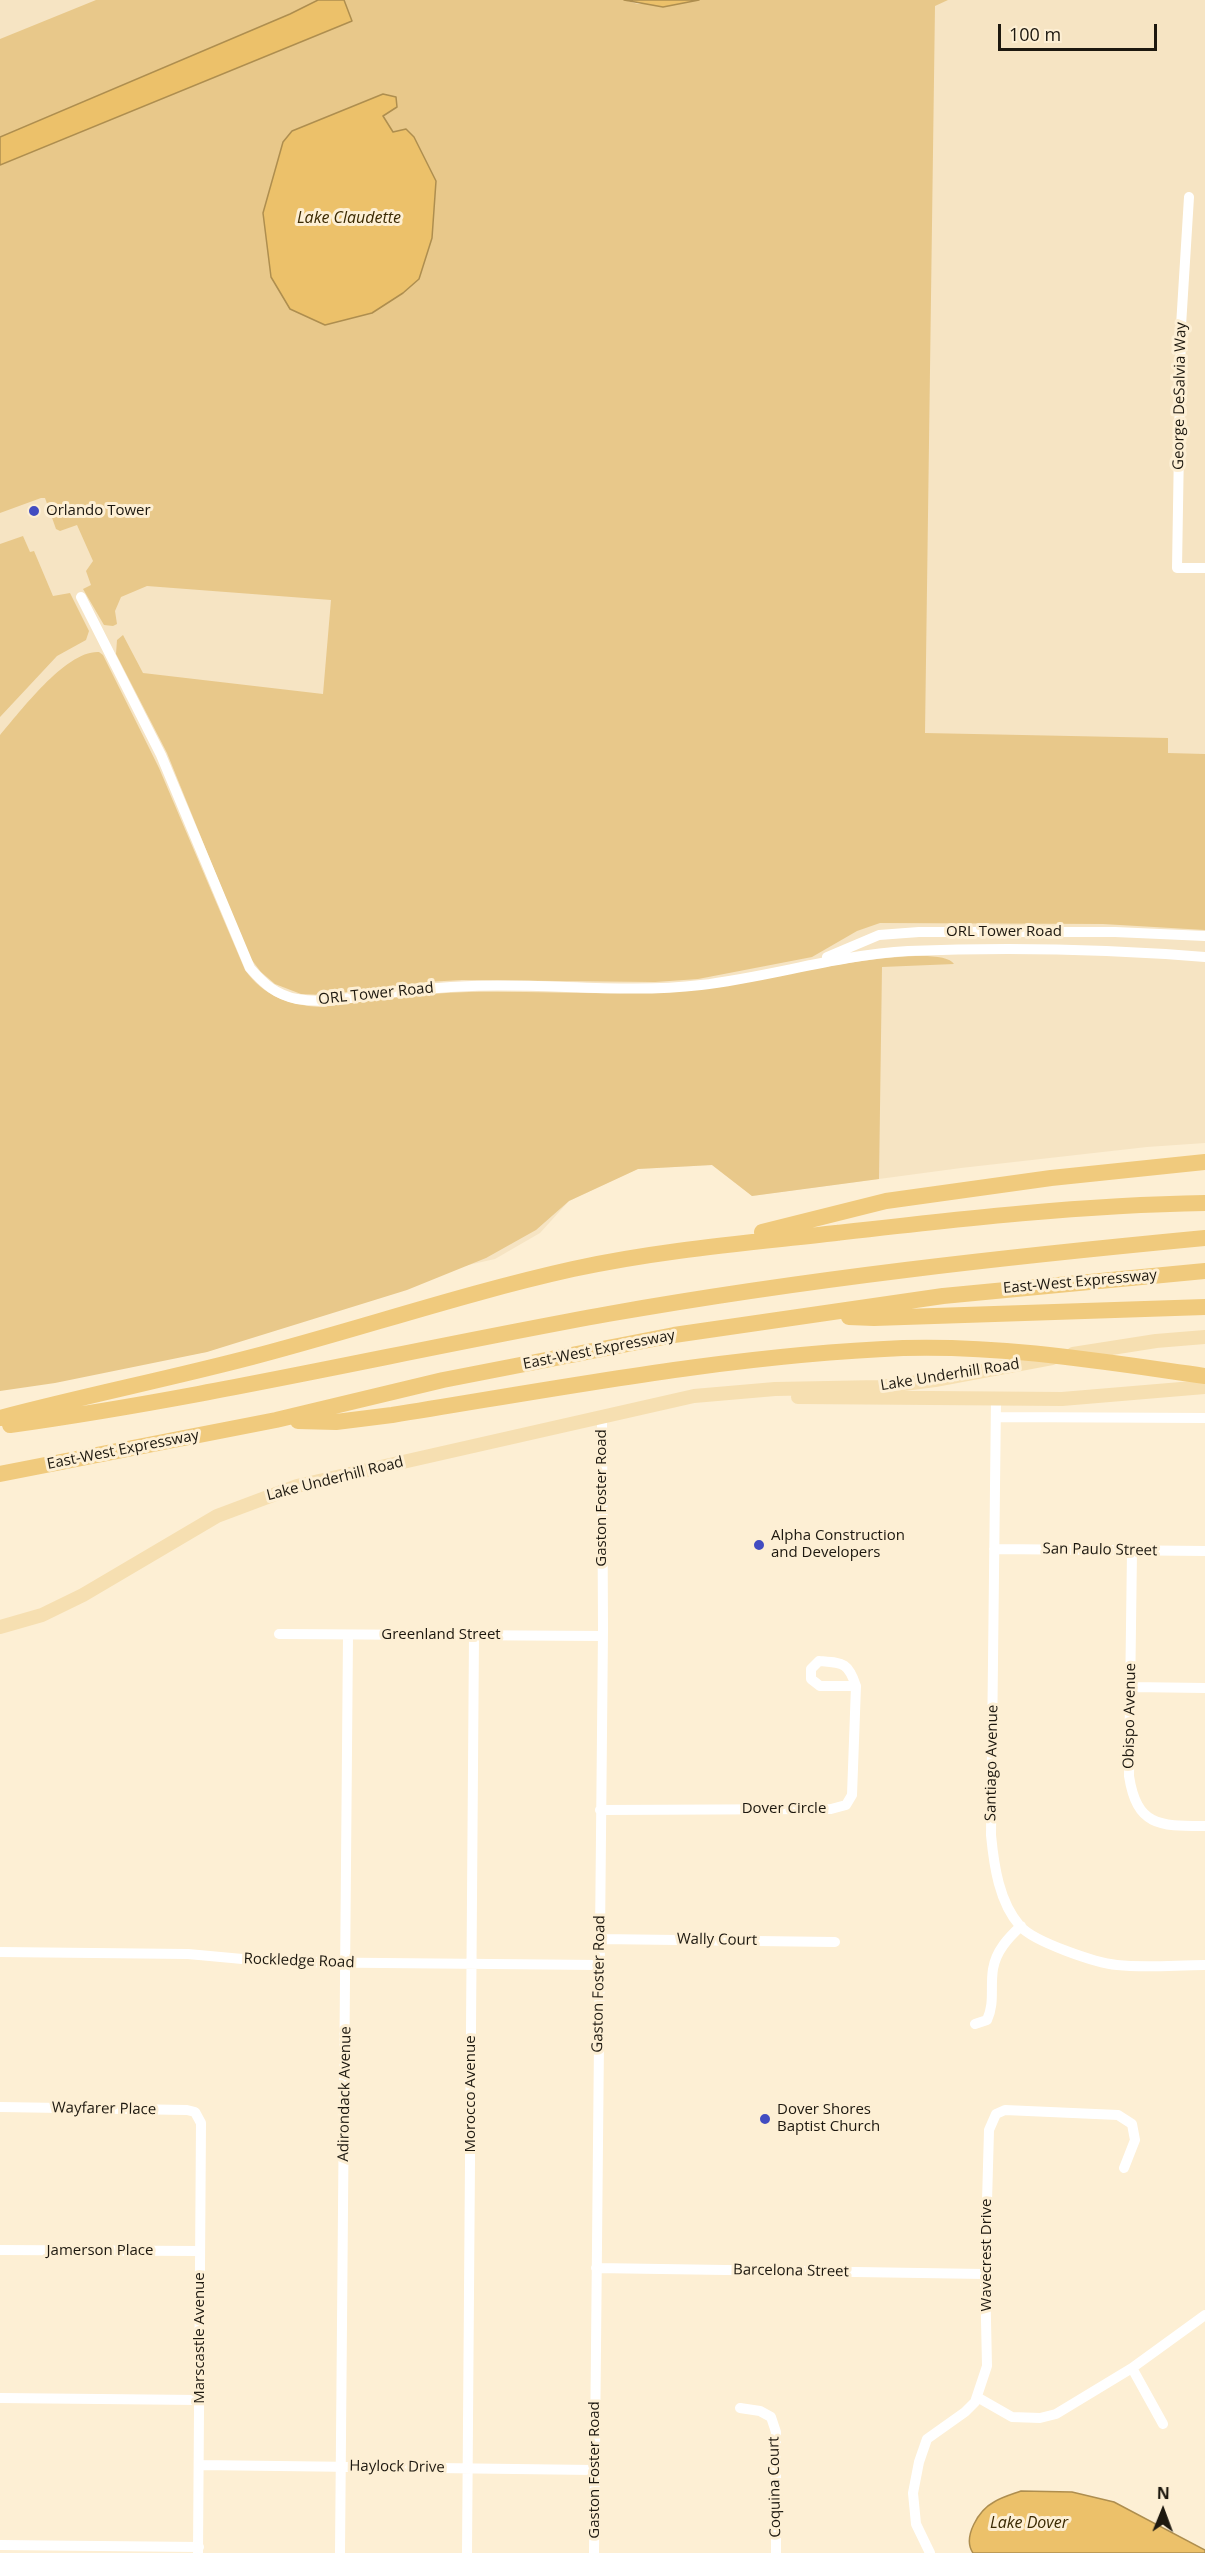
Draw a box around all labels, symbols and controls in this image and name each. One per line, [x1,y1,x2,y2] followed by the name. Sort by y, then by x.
[1001,12,1160,50] scale bar
[1009,22,1061,46] text: 100 m
[297,208,401,228] water label: Lake Claudette
[1170,322,1190,470] street label: George DeSalvia Way
[46,502,151,520] place label: Orlando Tower
[27,504,41,518] marker: Orlando Tower
[946,923,1062,941] street label: ORL Tower Road
[317,979,435,1009] street label: ORL Tower Road
[1002,1266,1158,1298] street label: East-West Expressway
[522,1326,676,1374] street label: East-West Expressway
[879,1355,1021,1395] street label: Lake Underhill Road
[46,1426,200,1474] street label: East-West Expressway
[593,1429,611,1567] street label: Gaston Foster Road
[265,1453,405,1505] street label: Lake Underhill Road
[771,1527,905,1562] place label: Alpha Construction and Developers
[752,1538,766,1552] marker: Alpha Construction and Developers
[1042,1540,1158,1560] street label: San Paulo Street
[381,1626,501,1644] street label: Greenland Street
[1120,1663,1140,1769] street label: Obispo Avenue
[982,1705,1002,1821] street label: Santiago Avenue
[742,1800,826,1818] street label: Dover Circle
[589,1915,609,2053] street label: Gaston Foster Road
[677,1930,757,1950] street label: Wally Court
[243,1950,355,1972] street label: Rockledge Road
[335,2026,355,2162] street label: Adirondack Avenue
[462,2035,480,2153] street label: Morocco Avenue
[52,2099,156,2119] street label: Wayfarer Place
[777,2101,880,2136] place label: Dover Shores Baptist Church
[758,2112,772,2126] marker: Dover Shores Baptist Church
[978,2199,996,2311] street label: Wavecrest Drive
[47,2242,153,2260] street label: Jamerson Place
[733,2261,849,2281] street label: Barcelona Street
[191,2272,209,2404] street label: Marscastle Avenue
[586,2401,604,2539] street label: Gaston Foster Road
[765,2436,785,2538] street label: Coquina Court
[349,2457,445,2477] street label: Haylock Drive
[1133,2481,1193,2541] north arrow
[1157,2482,1170,2504] text: N
[990,2513,1068,2533] water label: Lake Dover

